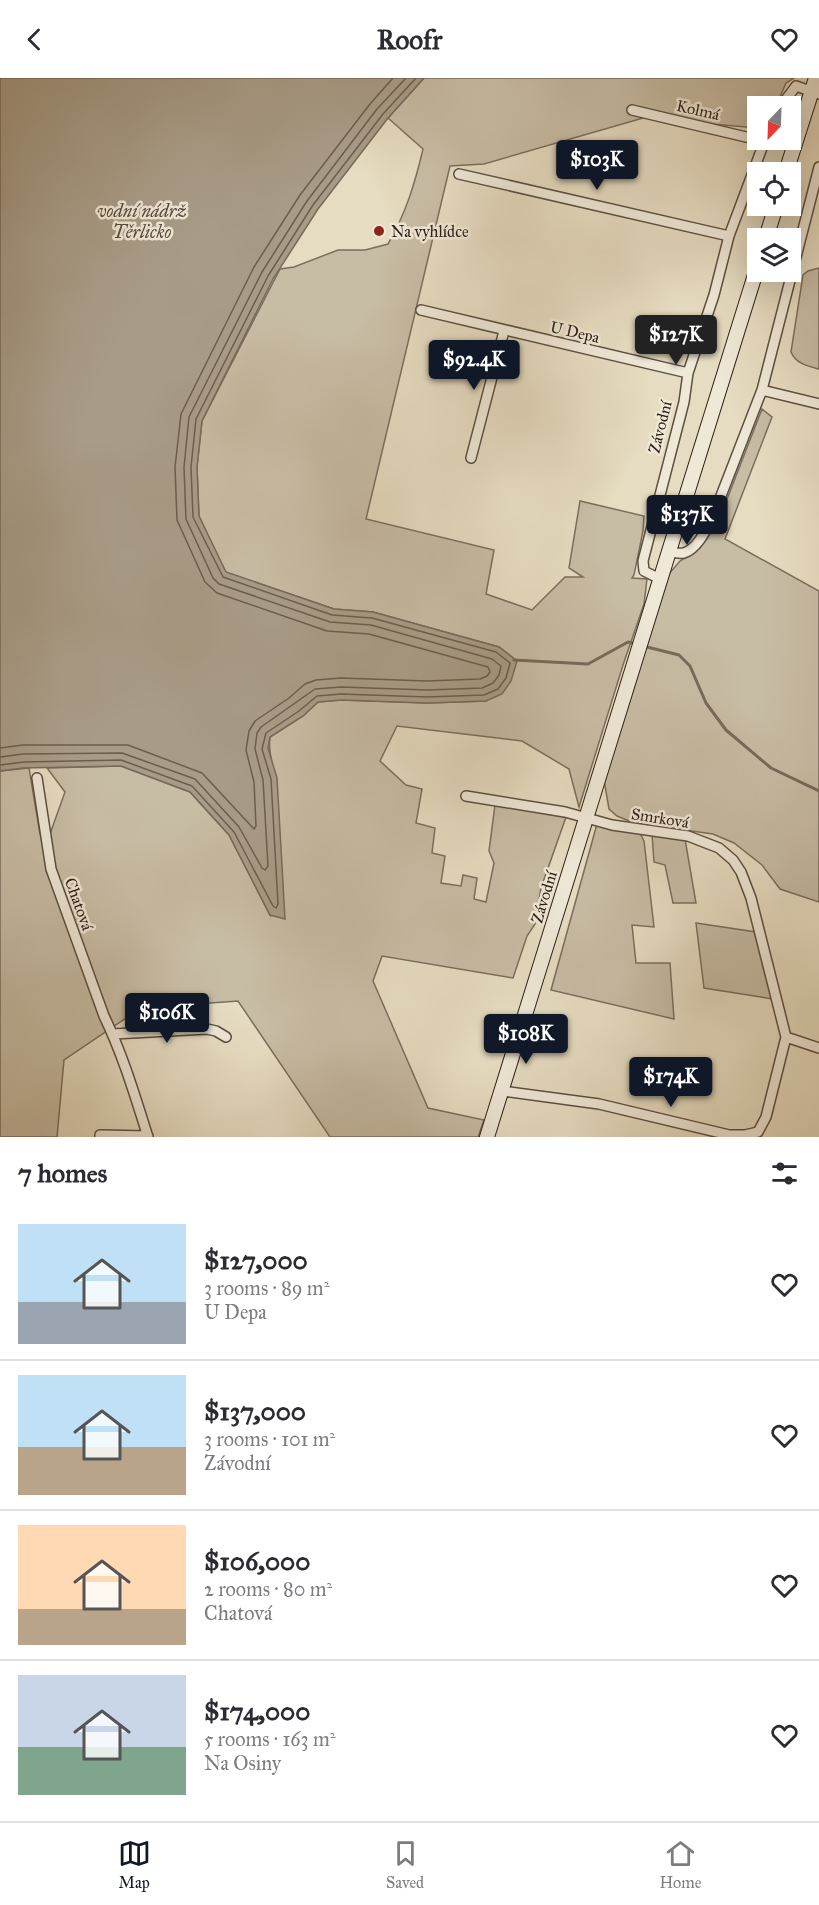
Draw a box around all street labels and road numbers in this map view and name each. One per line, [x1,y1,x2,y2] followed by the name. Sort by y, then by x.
[675,96,722,124] street label: Kolmá
[548,317,602,347] street label: U Depa
[644,398,676,455] street label: Závodní
[630,804,690,832] street label: Smrková
[527,868,561,925] street label: Závodní
[61,875,97,933] street label: Chatová

